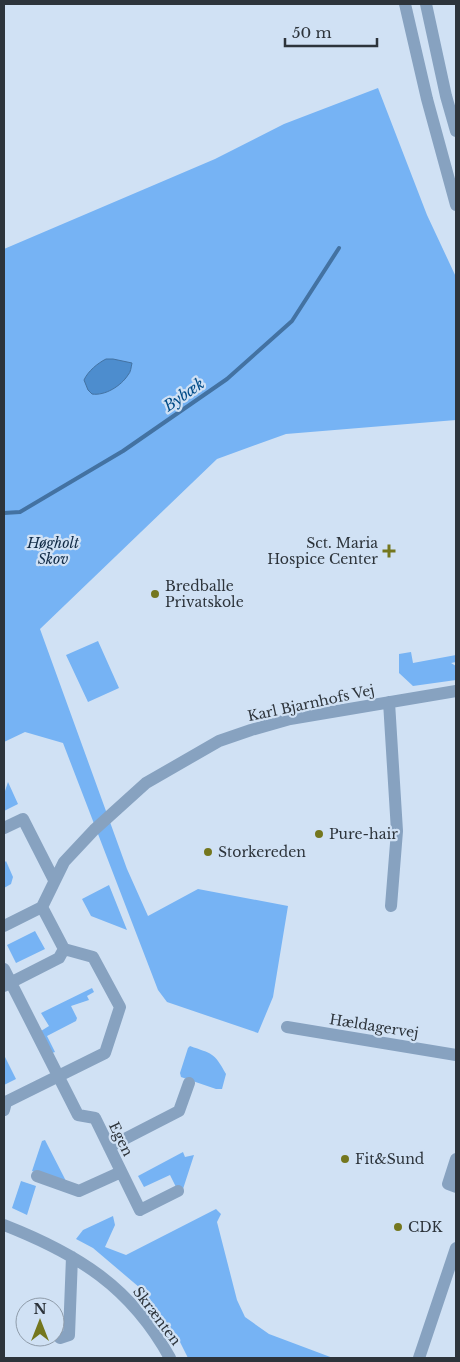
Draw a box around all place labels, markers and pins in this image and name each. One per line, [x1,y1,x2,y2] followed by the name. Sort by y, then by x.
[267,534,378,568] place label: Sct. Maria Hospice Center
[382,544,396,558] marker: Sct. Maria Hospice Center
[165,577,244,611] place label: Bredballe Privatskole
[149,588,161,600] marker: Bredballe Privatskole
[329,825,398,843] place label: Pure-hair
[313,828,325,840] marker: Pure-hair
[218,843,306,861] place label: Storkereden
[202,846,214,858] marker: Storkereden
[355,1150,425,1168] place label: Fit&Sund
[339,1153,351,1165] marker: Fit&Sund
[408,1218,443,1236] place label: CDK
[392,1221,404,1233] marker: CDK

